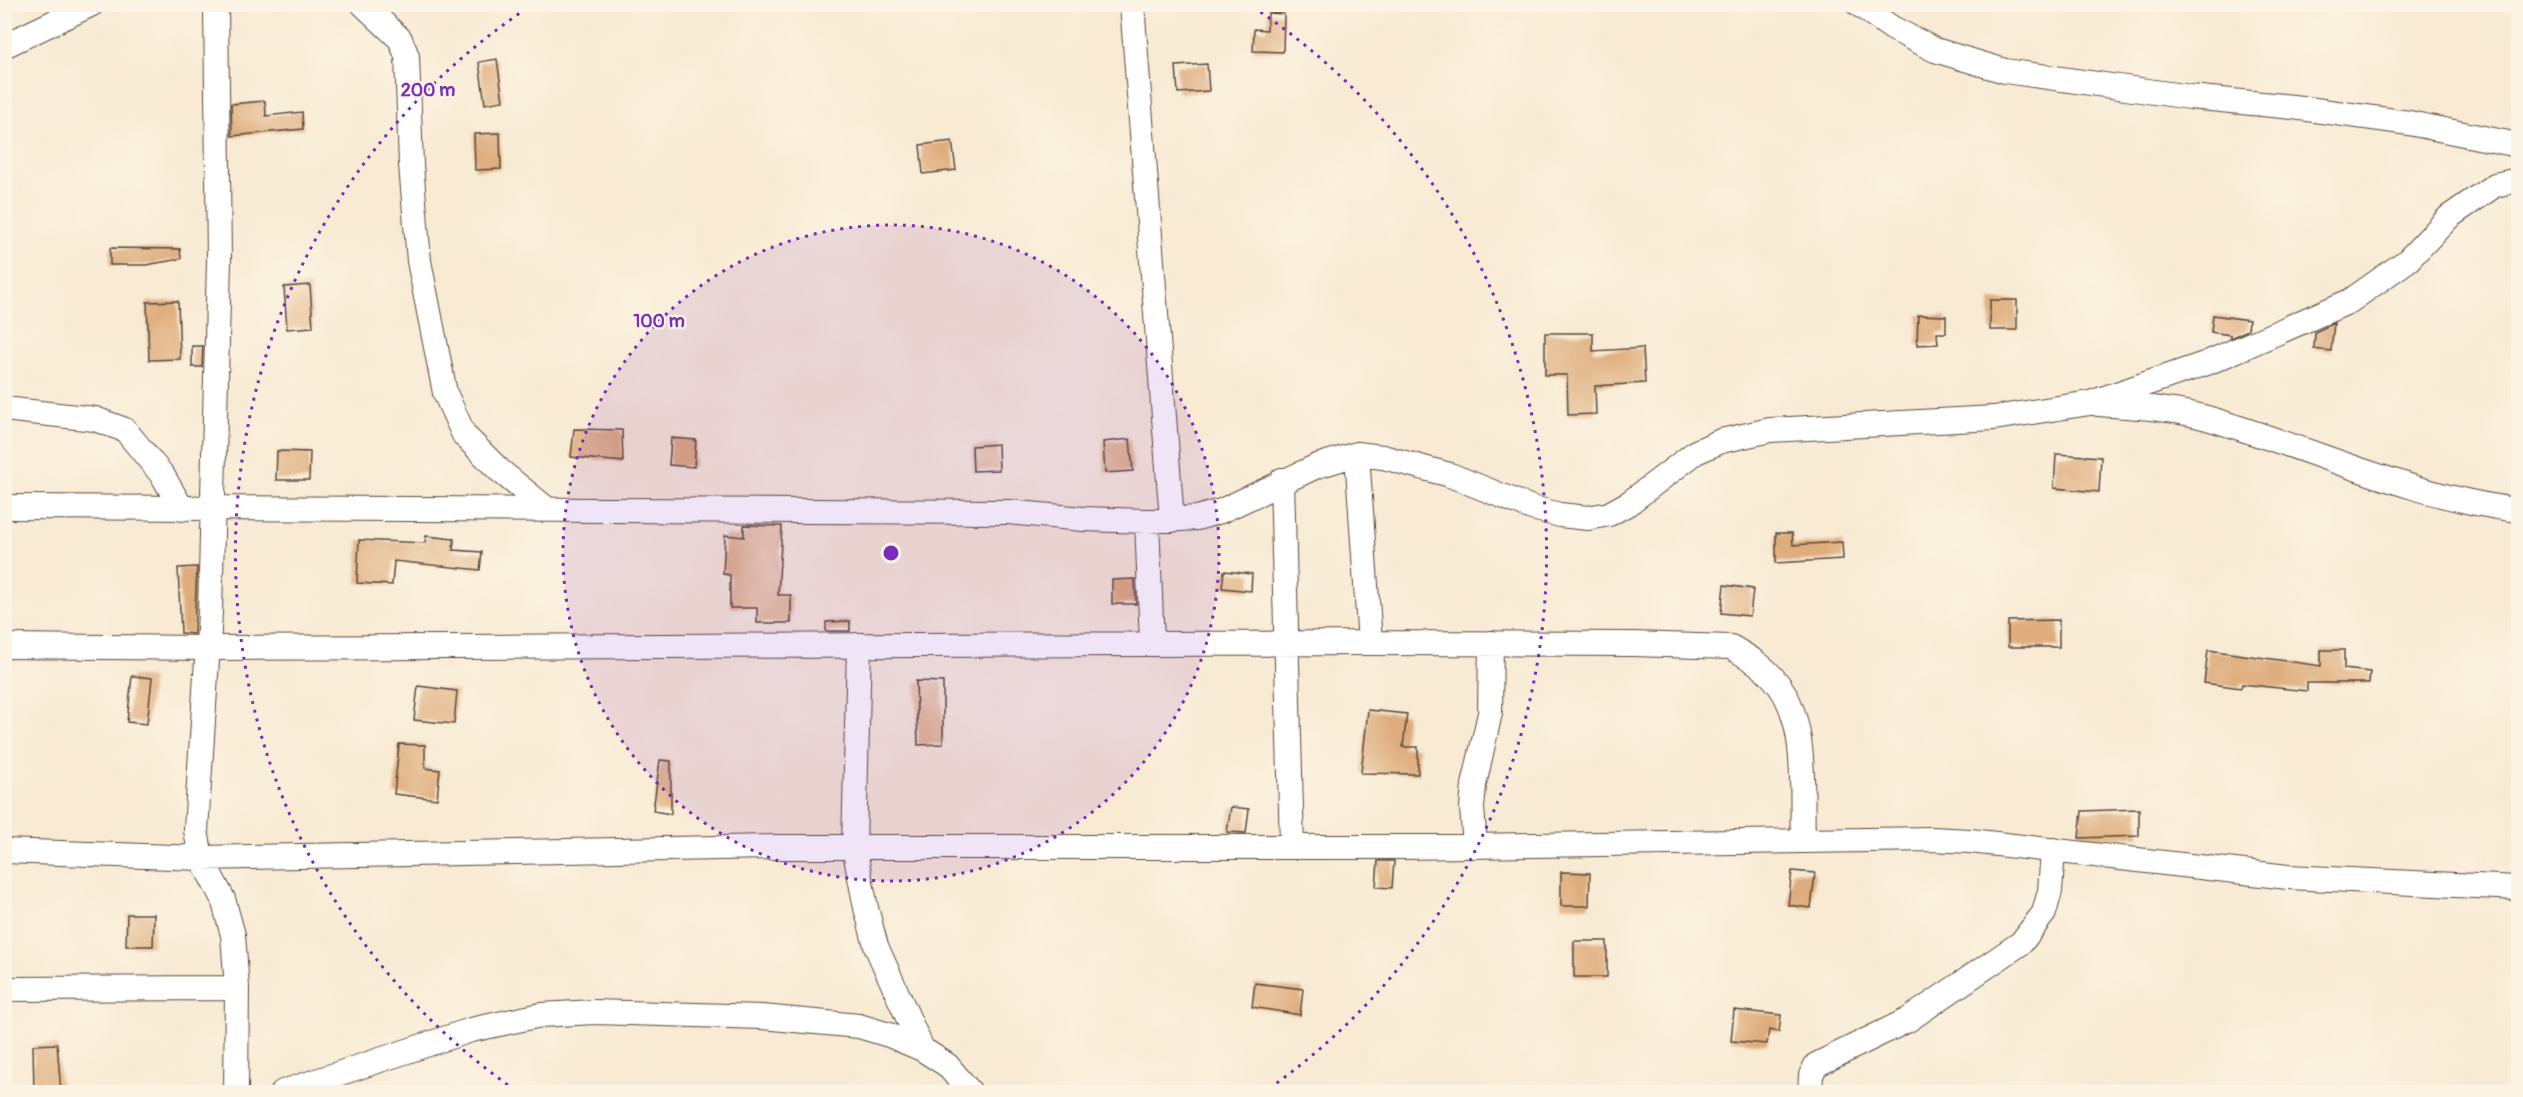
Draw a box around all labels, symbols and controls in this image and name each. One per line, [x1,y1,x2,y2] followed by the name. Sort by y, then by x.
[401,79,455,102] text: 200 m
[633,310,685,333] text: 100 m
[881,543,901,563] centre of rings

